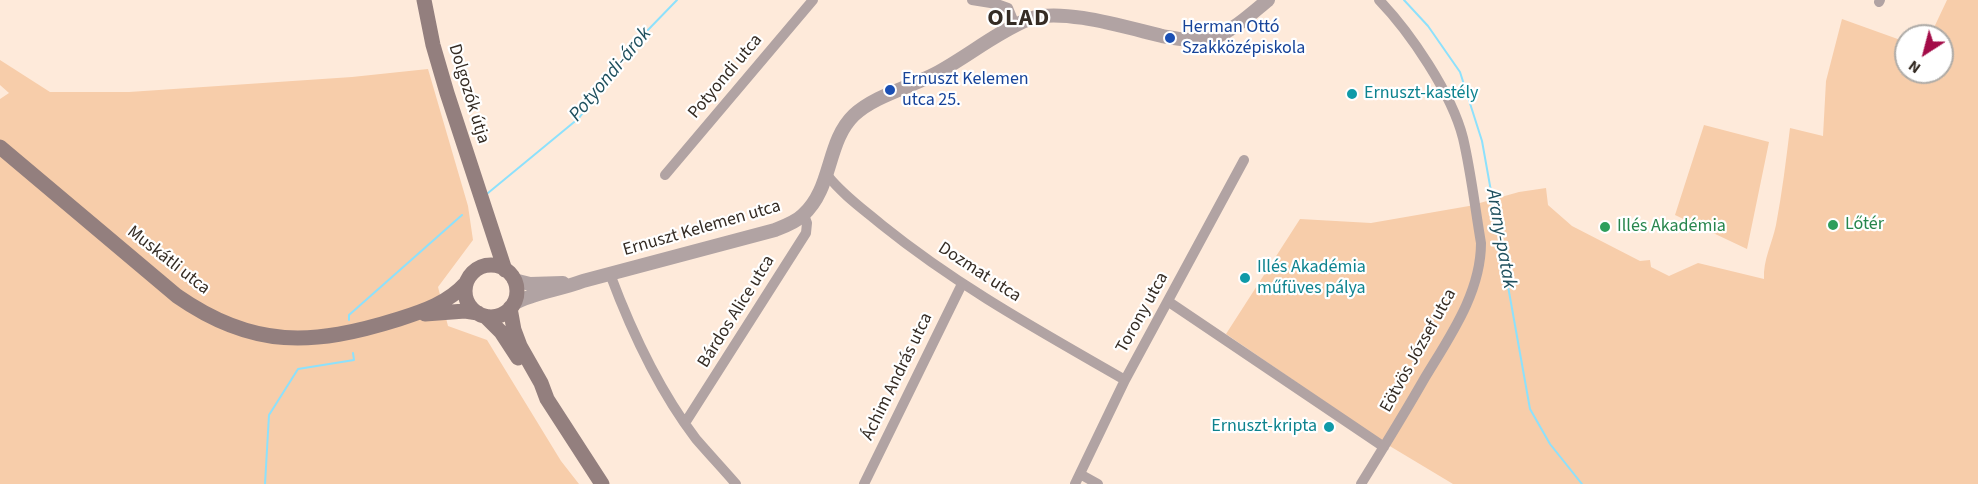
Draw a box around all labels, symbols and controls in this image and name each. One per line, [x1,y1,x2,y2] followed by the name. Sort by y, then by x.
[987,6,1051,34] district label: OLAD
[1182,17,1305,60] place label: Herman Ottó Szakközépiskola
[565,23,657,127] water label: Potyondi-árok
[1894,24,1954,84] north arrow
[684,30,768,124] street label: Potyondi utca
[1163,31,1177,45] marker: Herman Ottó Szakközépiskola
[443,42,493,146] street label: Dolgozók útja
[1904,55,1925,79] text: N
[902,69,1029,112] place label: Ernuszt Kelemen utca 25.
[883,83,897,97] marker: Ernuszt Kelemen utca 25.
[1364,83,1479,105] place label: Ernuszt-kastély
[1345,87,1359,101] marker: Ernuszt-kastély
[1479,187,1521,291] water label: Arany-patak
[621,196,783,262] street label: Ernuszt Kelemen utca
[1845,214,1884,236] place label: Lőtér
[1617,216,1726,238] place label: Illés Akadémia
[1826,218,1840,232] marker: Lőtér
[1598,220,1612,234] marker: Illés Akadémia
[122,222,214,300] street label: Muskátli utca
[933,238,1025,308] street label: Dozmat utca
[694,252,780,372] street label: Bárdos Alice utca
[1257,257,1366,300] place label: Illés Akadémia műfüves pálya
[1112,269,1174,357] street label: Torony utca
[1238,271,1252,285] marker: Illés Akadémia műfüves pálya
[1376,285,1462,417] street label: Eötvös József utca
[858,310,938,444] street label: Áchim András utca
[1211,416,1317,438] place label: Ernuszt-kripta
[1322,420,1336,434] marker: Ernuszt-kripta

